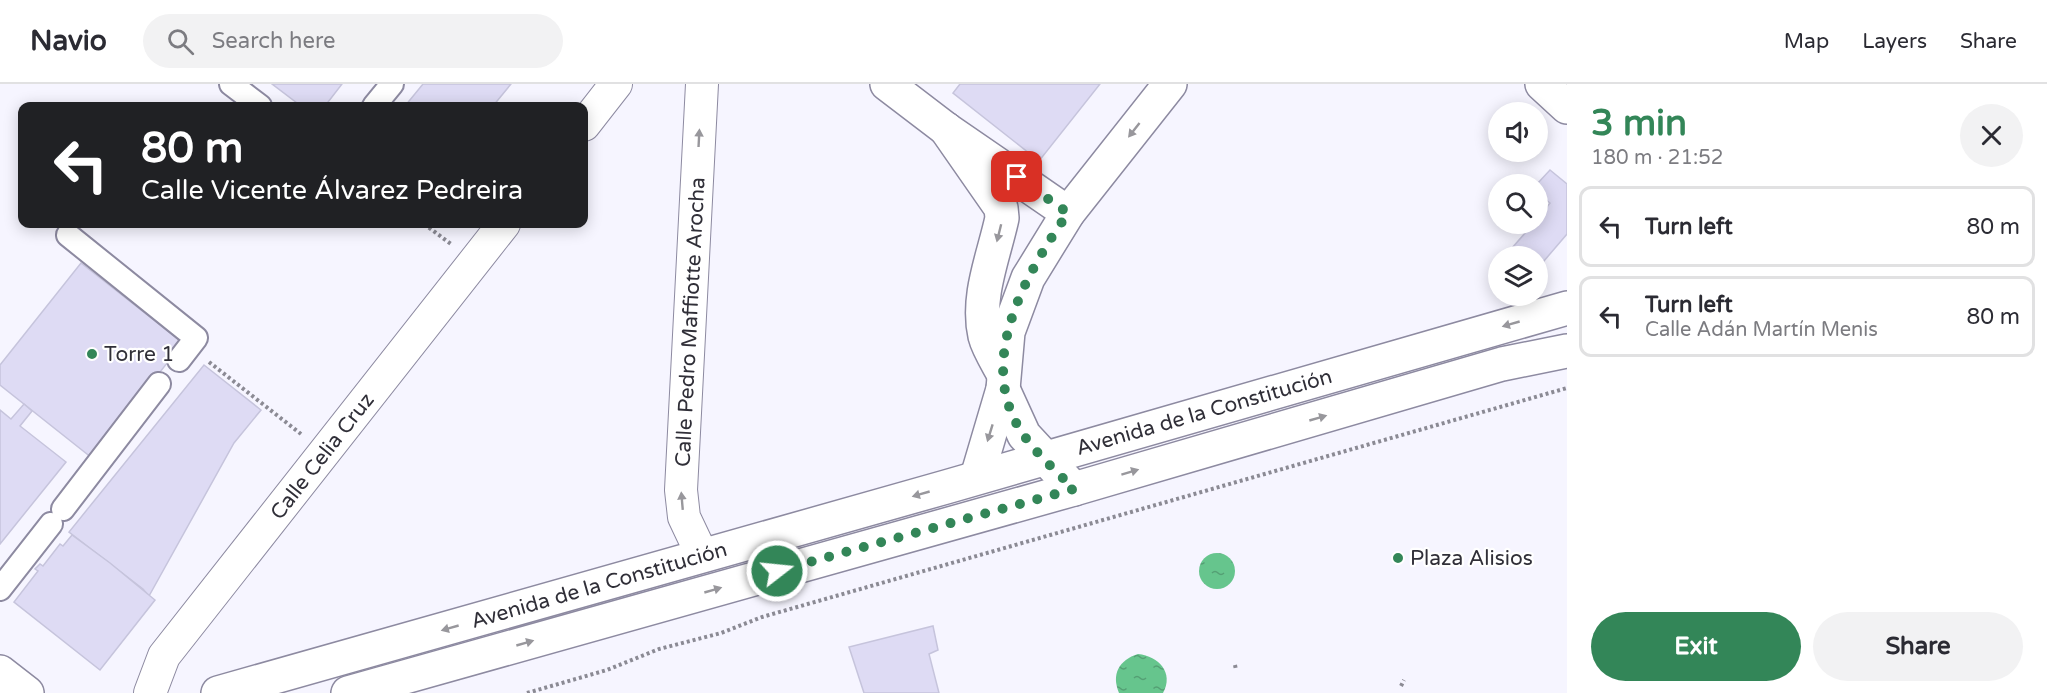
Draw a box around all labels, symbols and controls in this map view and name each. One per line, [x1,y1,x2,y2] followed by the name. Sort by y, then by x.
[143,14,563,68] search box
[30,24,107,58] text: Navio
[164,25,197,58] icon: search
[212,28,336,54] text: Search here
[1784,29,1829,54] text: Map
[1862,29,1927,54] text: Layers
[1960,29,2017,54] text: Share
[1488,102,1548,306] map controls
[1488,102,1548,162] button: sound
[1591,102,1687,145] text: 3 min
[1960,104,2023,167] button: close
[1127,122,1140,138] one-way arrow
[141,123,243,174] text: 80 m
[42,126,120,204] icon: left
[695,129,704,148] one-way arrow
[1591,146,1723,170] text: 180 m · 21:52
[991,151,1042,202] pin
[1000,160,1033,193] icon: arrive
[141,174,523,207] text: Calle Vicente Álvarez Pedreira
[1488,174,1548,234] button: search
[670,176,711,468] street label: Calle Pedro Maffiotte Arocha
[1594,210,1627,243] icon: left
[1645,214,1733,240] text: Turn left
[1966,214,2020,240] text: 80 m
[993,224,1003,242] one-way arrow
[1488,246,1548,306] button: layers
[1645,292,1733,318] text: Turn left
[1594,300,1627,333] icon: left
[1966,304,2020,330] text: 80 m
[1645,318,1878,342] text: Calle Adán Martín Menis
[1502,320,1520,329] one-way arrow
[104,342,175,367] place label: Torre 1
[85,347,99,361] marker: Torre 1
[1073,364,1335,461] street label: Avenida de la Constitución
[265,388,380,525] street label: Calle Celia Cruz
[1309,413,1327,422] one-way arrow
[985,424,994,442] one-way arrow
[1121,467,1139,476] one-way arrow
[912,490,930,500] one-way arrow
[677,491,687,510] one-way arrow
[468,537,730,634] street label: Avenida de la Constitución
[745,539,809,603] position arrow
[1410,546,1533,571] place label: Plaza Alisios
[1391,551,1405,565] marker: Plaza Alisios
[704,584,722,594] one-way arrow
[1591,612,1801,681] button: Exit
[1813,612,2023,681] button: Share
[441,624,459,633] one-way arrow
[517,638,535,647] one-way arrow

